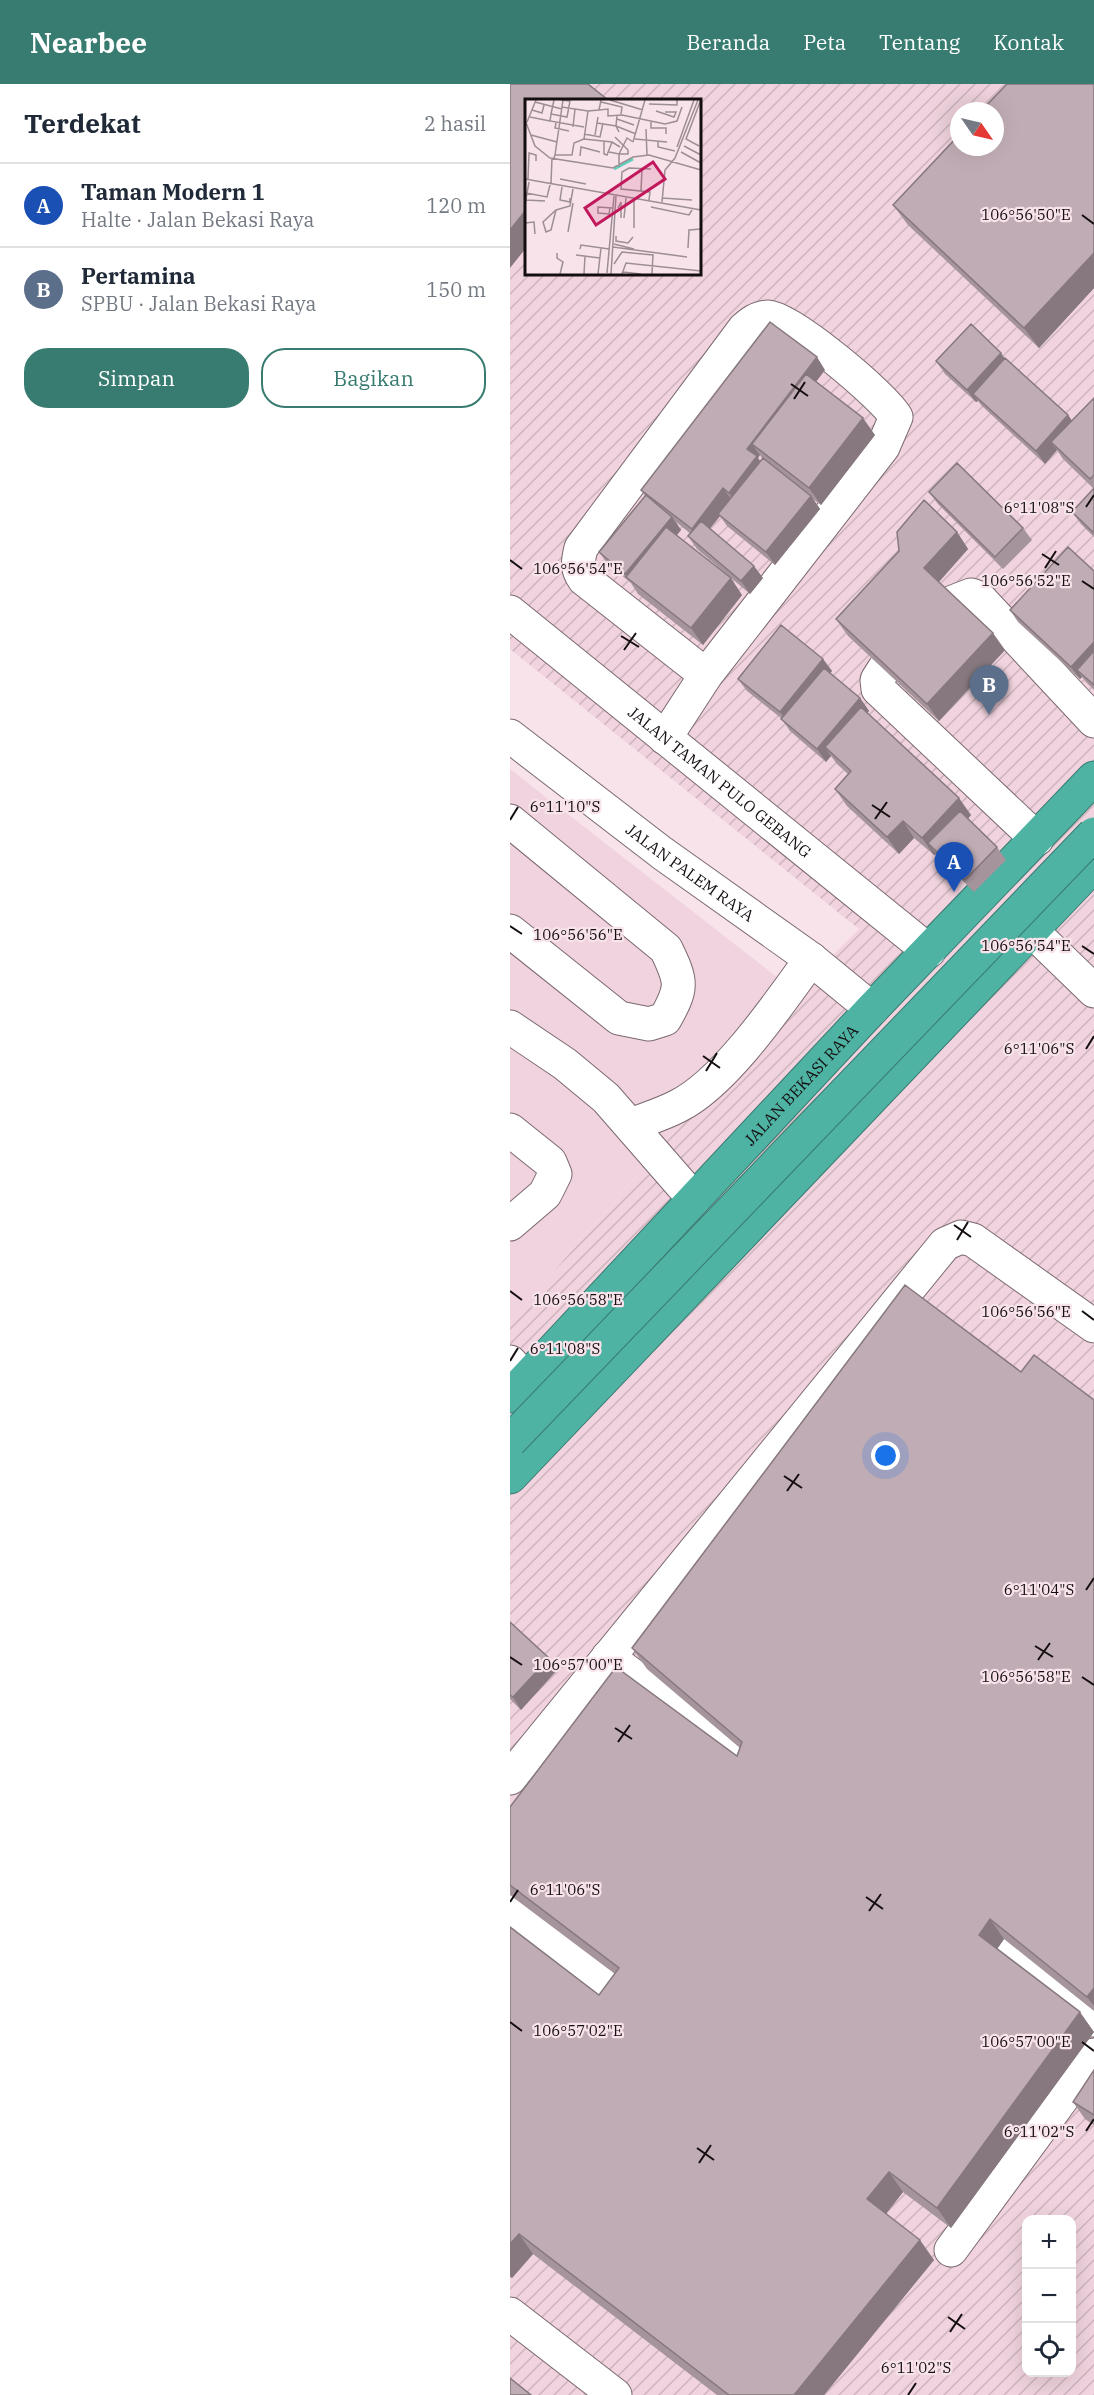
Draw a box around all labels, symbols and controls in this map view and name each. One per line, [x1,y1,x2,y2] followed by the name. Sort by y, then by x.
[30,24,147,61] text: Nearbee
[687,28,770,56] text: Beranda
[803,28,846,56] text: Peta
[879,28,960,56] text: Tentang
[993,28,1064,56] text: Kontak
[525,99,700,274] inset map
[950,102,1004,156] north arrow
[24,106,141,140] text: Terdekat
[424,110,486,137] text: 2 hasil
[81,177,265,206] text: Taman Modern 1
[37,192,50,219] text: A
[426,192,486,219] text: 120 m
[981,205,1071,224] text: 106°56'50"E
[81,206,314,233] text: Halte · Jalan Bekasi Raya
[81,261,196,290] text: Pertamina
[36,276,51,303] text: B
[426,276,486,303] text: 150 m
[81,290,316,317] text: SPBU · Jalan Bekasi Raya
[24,348,249,408] button: Simpan
[261,348,486,408] button: Bagikan
[1004,498,1074,517] text: 6°11'08"S
[533,559,623,578] text: 106°56'54"E
[981,571,1071,590] text: 106°56'52"E
[970,666,1008,715] pin: B
[624,702,816,862] street label: JALAN TAMAN PULO GEBANG
[530,797,600,816] text: 6°11'10"S
[622,819,758,926] street label: JALAN PALEM RAYA
[934,842,974,892] pin: A
[533,925,623,944] text: 106°56'56"E
[981,936,1071,955] text: 106°56'54"E
[740,1020,862,1149] street label: JALAN BEKASI RAYA
[1004,1039,1074,1058] text: 6°11'06"S
[533,1290,623,1309] text: 106°56'58"E
[981,1302,1071,1321] text: 106°56'56"E
[530,1339,600,1358] text: 6°11'08"S
[871,1441,900,1470] your location
[1004,1580,1074,1599] text: 6°11'04"S
[533,1655,623,1674] text: 106°57'00"E
[981,1667,1071,1686] text: 106°56'58"E
[530,1880,600,1899] text: 6°11'06"S
[533,2021,623,2040] text: 106°57'02"E
[981,2032,1071,2051] text: 106°57'00"E
[1004,2122,1074,2141] text: 6°11'02"S
[1022,2215,1076,2377] map controls
[1022,2215,1076,2269] button: +
[1022,2269,1076,2323] button: −
[1022,2323,1076,2377] button: locate
[881,2358,951,2377] text: 6°11'02"S

